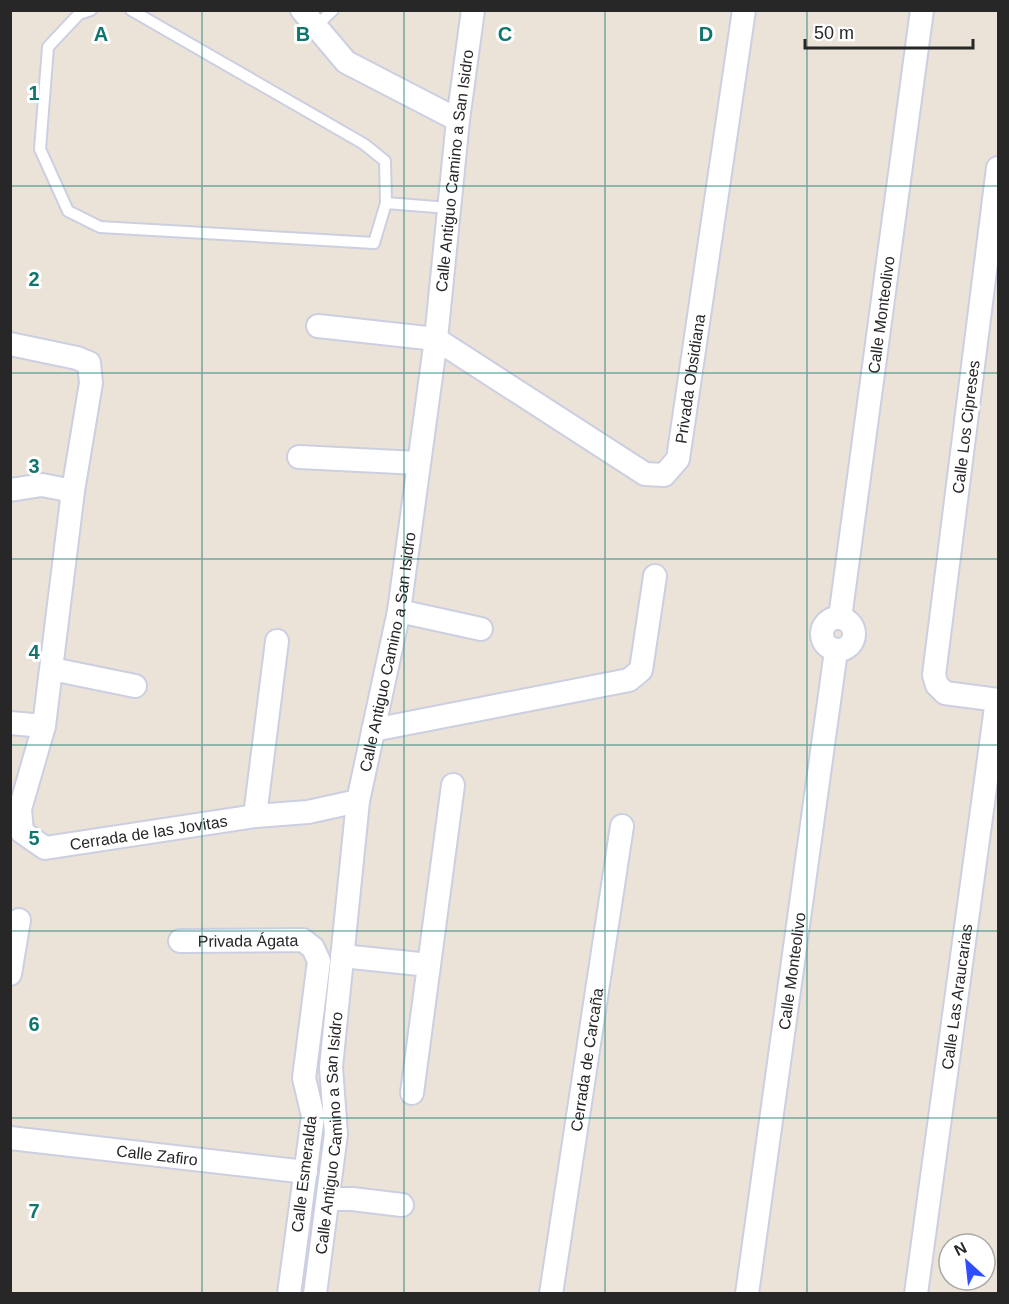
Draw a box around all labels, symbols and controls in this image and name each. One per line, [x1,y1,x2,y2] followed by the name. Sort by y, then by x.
[805,12,973,50] scale bar
[94,23,108,45] text: A
[296,23,310,45] text: B
[498,23,512,45] text: C
[699,23,713,45] text: D
[814,23,854,43] text: 50 m
[432,48,476,293] street label: Calle Antiguo Camino a San Isidro
[28,82,40,104] text: 1
[865,255,897,375] street label: Calle Monteolivo
[28,268,40,290] text: 2
[672,313,708,445] street label: Privada Obsidiana
[949,359,983,495] street label: Calle Los Cipreses
[28,455,40,477] text: 3
[356,531,418,773] street label: Calle Antiguo Camino a San Isidro
[28,641,40,663] text: 4
[68,812,229,853] street label: Cerrada de las Jovitas
[28,827,40,849] text: 5
[775,911,808,1031] street label: Calle Monteolivo
[938,923,975,1071] street label: Calle Las Araucarias
[198,931,298,949] street label: Privada Ágata
[567,987,606,1133] street label: Cerrada de Carcaña
[312,1011,345,1255] street label: Calle Antiguo Camino a San Isidro
[28,1013,40,1035] text: 6
[288,1115,320,1233] street label: Calle Esmeralda
[115,1142,199,1168] street label: Calle Zafiro
[28,1200,40,1222] text: 7
[937,1232,997,1292] north arrow
[951,1239,969,1259] text: N

